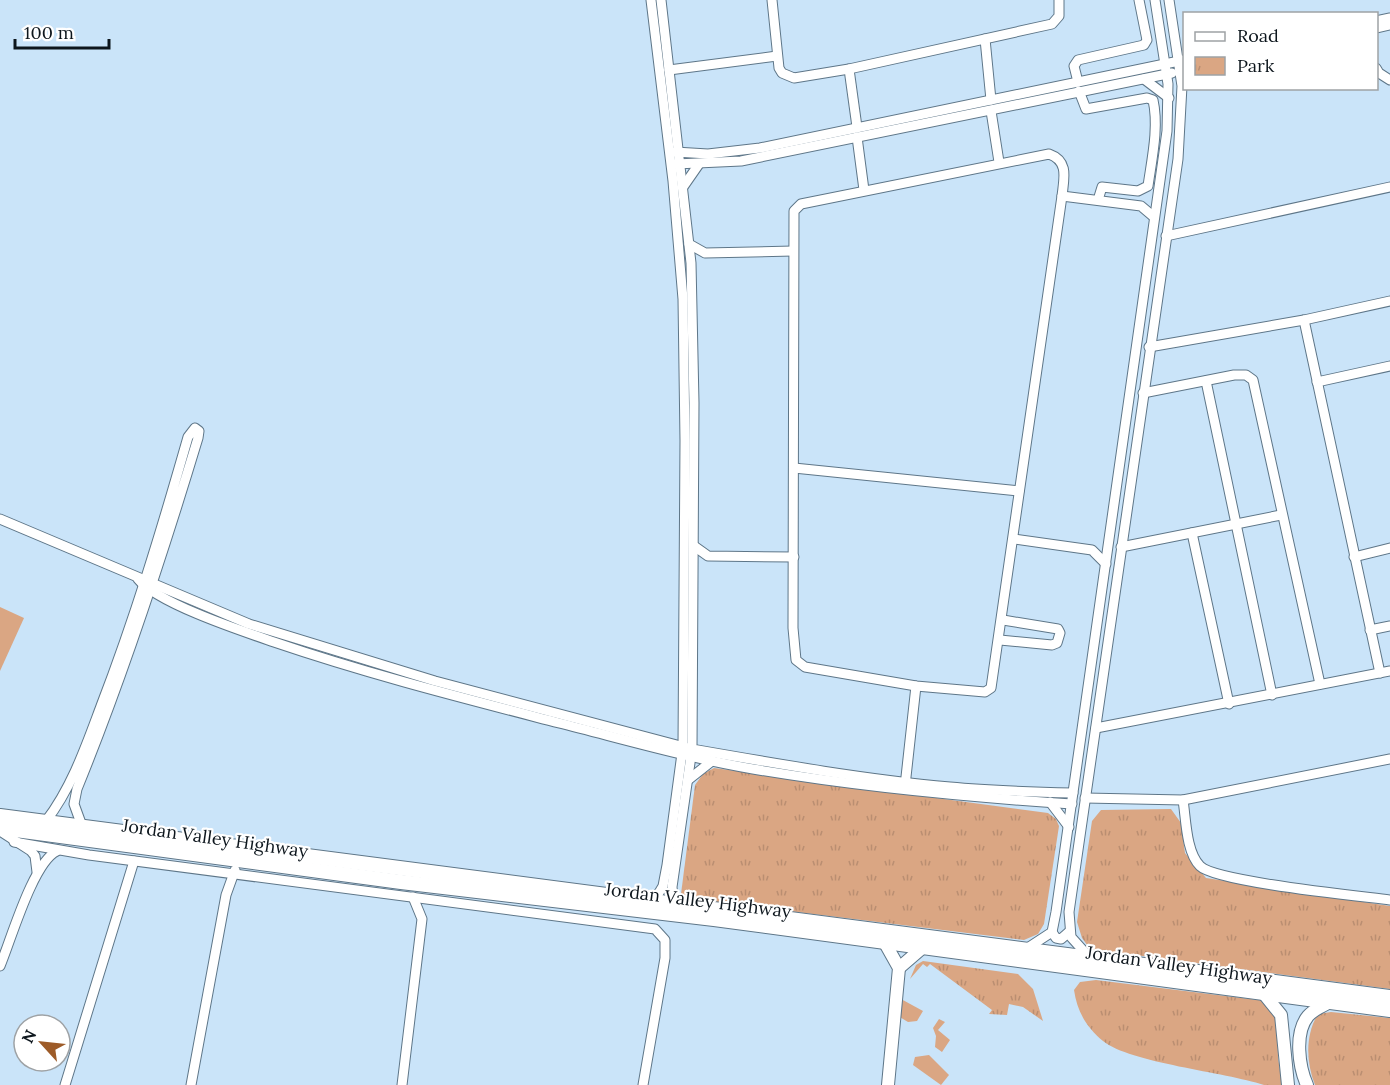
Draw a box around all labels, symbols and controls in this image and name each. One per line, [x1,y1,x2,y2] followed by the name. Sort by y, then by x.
[15,12,110,50] scale bar
[1183,12,1378,90] legend
[24,21,74,44] text: 100 m
[1237,24,1279,47] text: Road
[1237,54,1275,77] text: Park
[119,813,310,863] street label: Jordan Valley Highway
[602,877,793,923] street label: Jordan Valley Highway
[1083,940,1274,990] street label: Jordan Valley Highway
[12,1013,72,1073] north arrow
[17,1026,40,1046] text: N

